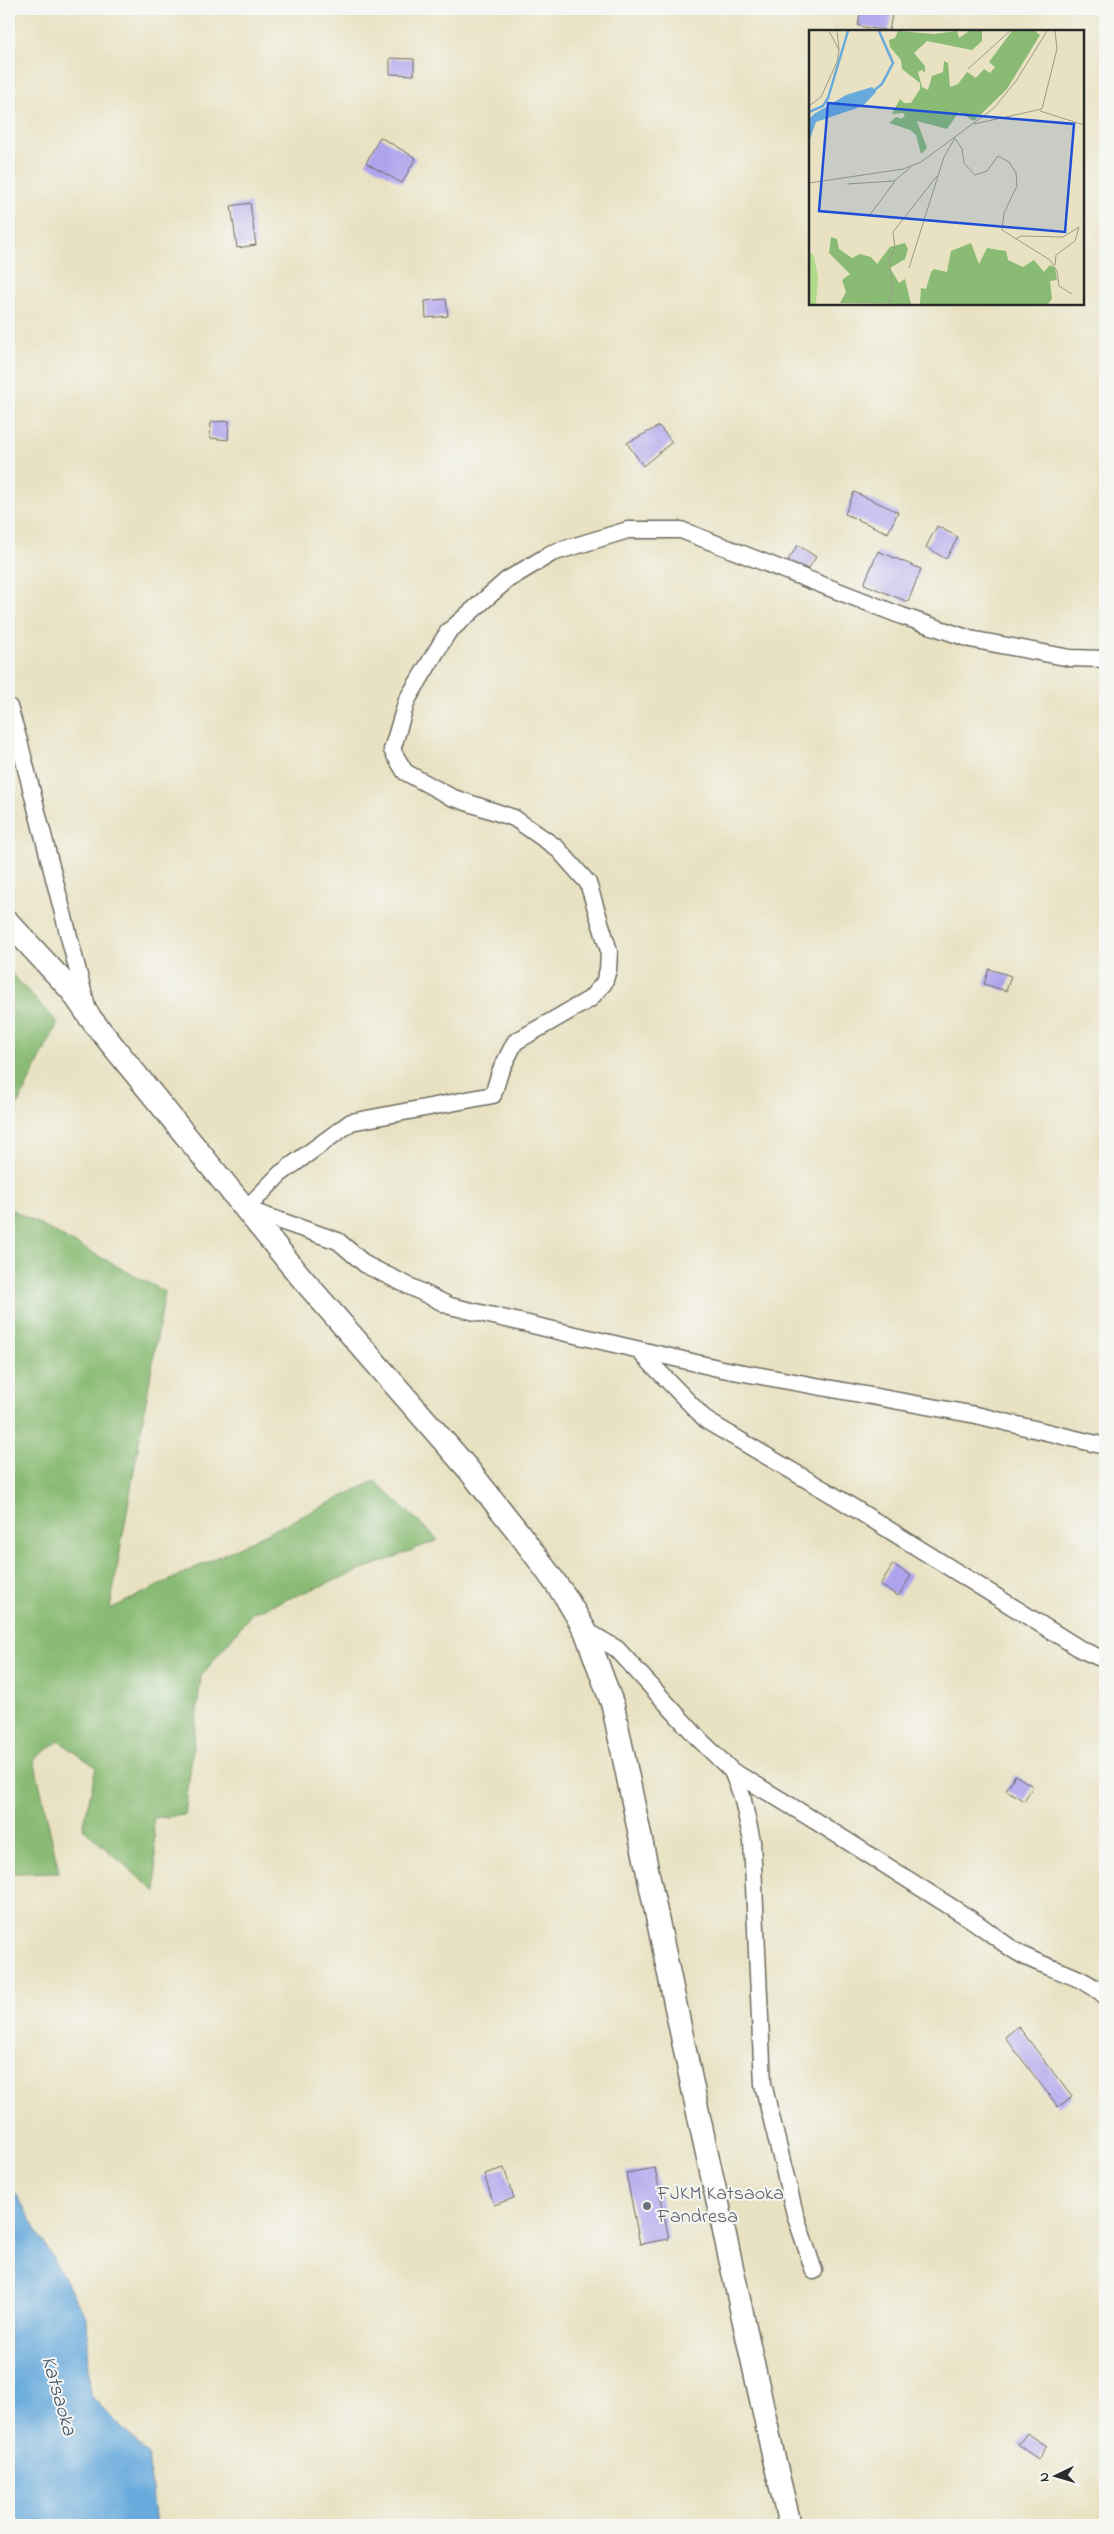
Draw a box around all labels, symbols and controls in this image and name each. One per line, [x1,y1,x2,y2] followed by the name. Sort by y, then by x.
[809,30,1084,305] inset map
[656,2180,784,2232] place label: FJKM Katsaoka Fandresa
[641,2200,653,2212] marker: FJKM Katsaoka Fandresa
[32,2353,84,2440] water label: Katsaoka
[1032,2452,1082,2502] north arrow
[1034,2471,1055,2483] text: N

